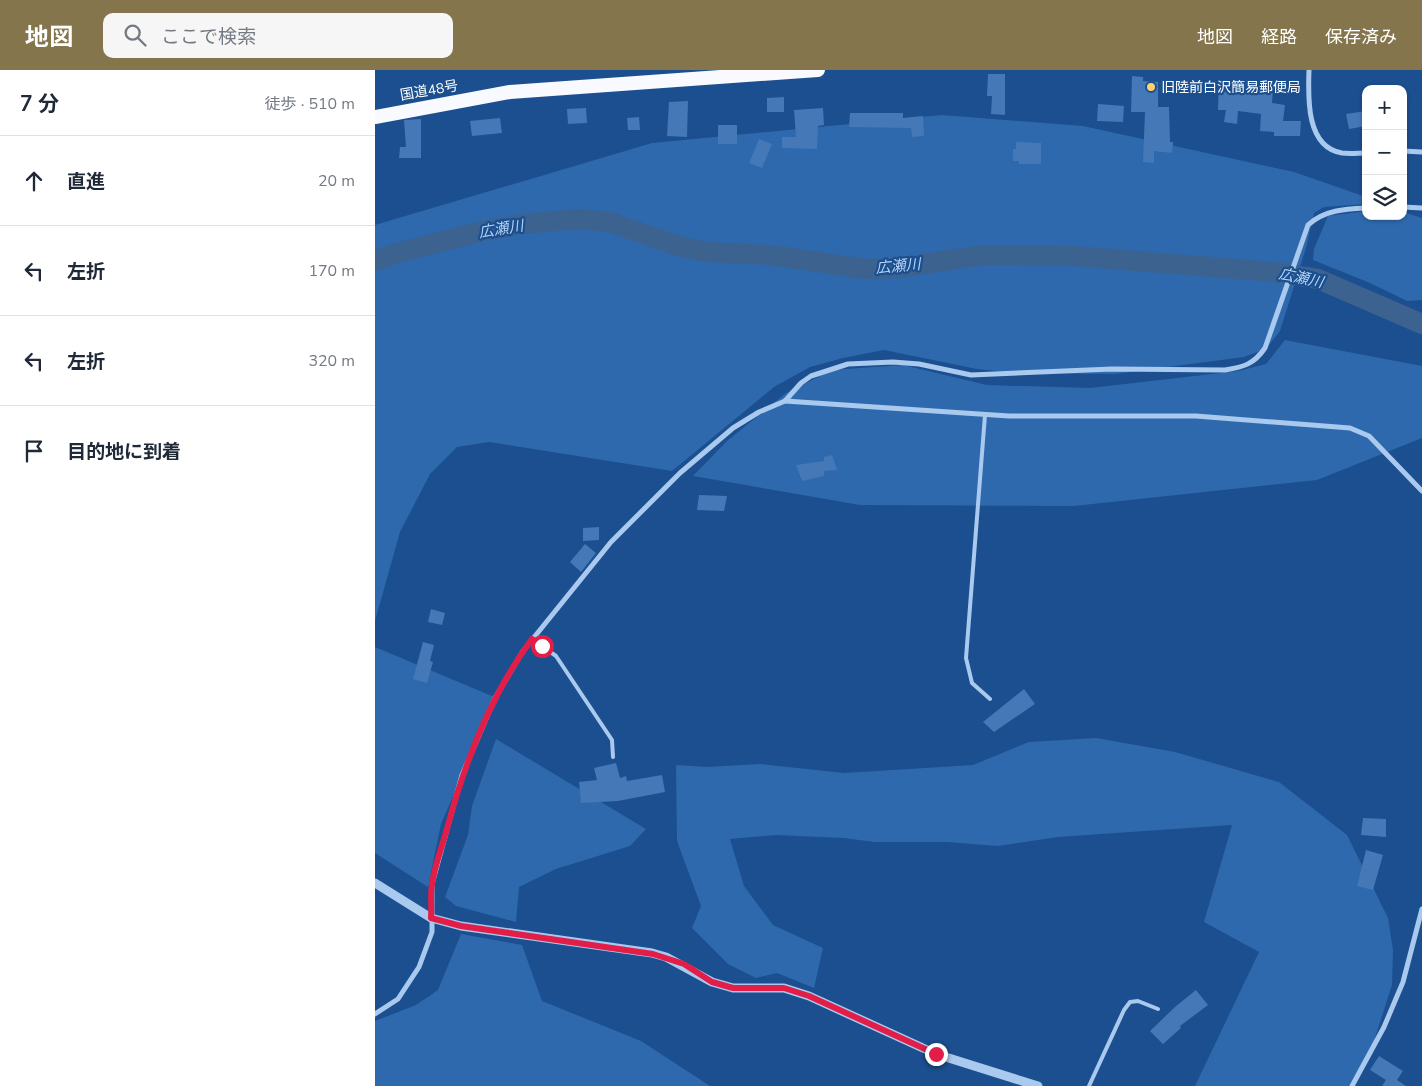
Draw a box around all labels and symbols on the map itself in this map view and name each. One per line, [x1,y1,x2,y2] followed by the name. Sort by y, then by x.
[398,76,460,105] street label: 国道48号
[1161,78,1301,97] place label: 旧陸前白沢簡易郵便局
[1145,81,1157,93] marker: 旧陸前白沢簡易郵便局
[477,215,527,242] water label: 広瀬川
[875,254,923,278] water label: 広瀬川
[1277,264,1327,293] water label: 広瀬川
[531,635,554,658] route start
[925,1043,948,1066] route end

